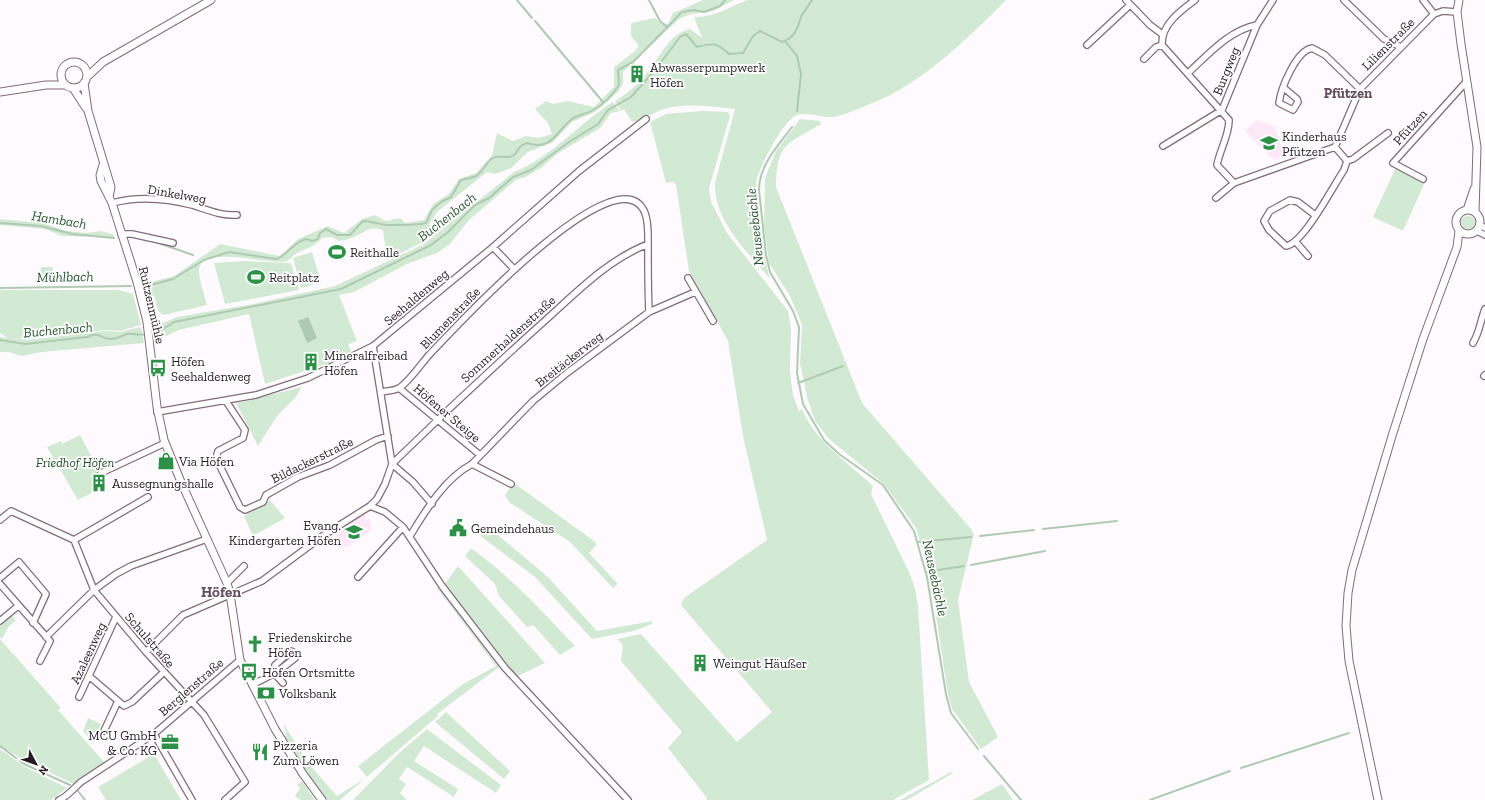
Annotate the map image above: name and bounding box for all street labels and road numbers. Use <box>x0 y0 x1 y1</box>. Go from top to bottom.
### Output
street label: Lilienstraße <box>1359 15 1417 73</box>
street label: Burgweg <box>1210 45 1242 97</box>
street label: Pfützen <box>1390 105 1430 148</box>
street label: Dinkelweg <box>147 181 207 207</box>
street label: Ruitzenmühle <box>136 265 168 345</box>
street label: Seehaldenweg <box>381 266 451 328</box>
street label: Blumenstraße <box>417 284 483 352</box>
street label: Sommerhaldenstraße <box>458 293 558 385</box>
street label: Breitäckerweg <box>532 328 606 390</box>
street label: Höfener Steige <box>410 381 484 445</box>
street label: Bildackerstraße <box>269 434 355 486</box>
street label: Schulstraße <box>122 609 178 671</box>
street label: Azaleenweg <box>67 620 109 686</box>
street label: Berglenstraße <box>156 655 226 719</box>

